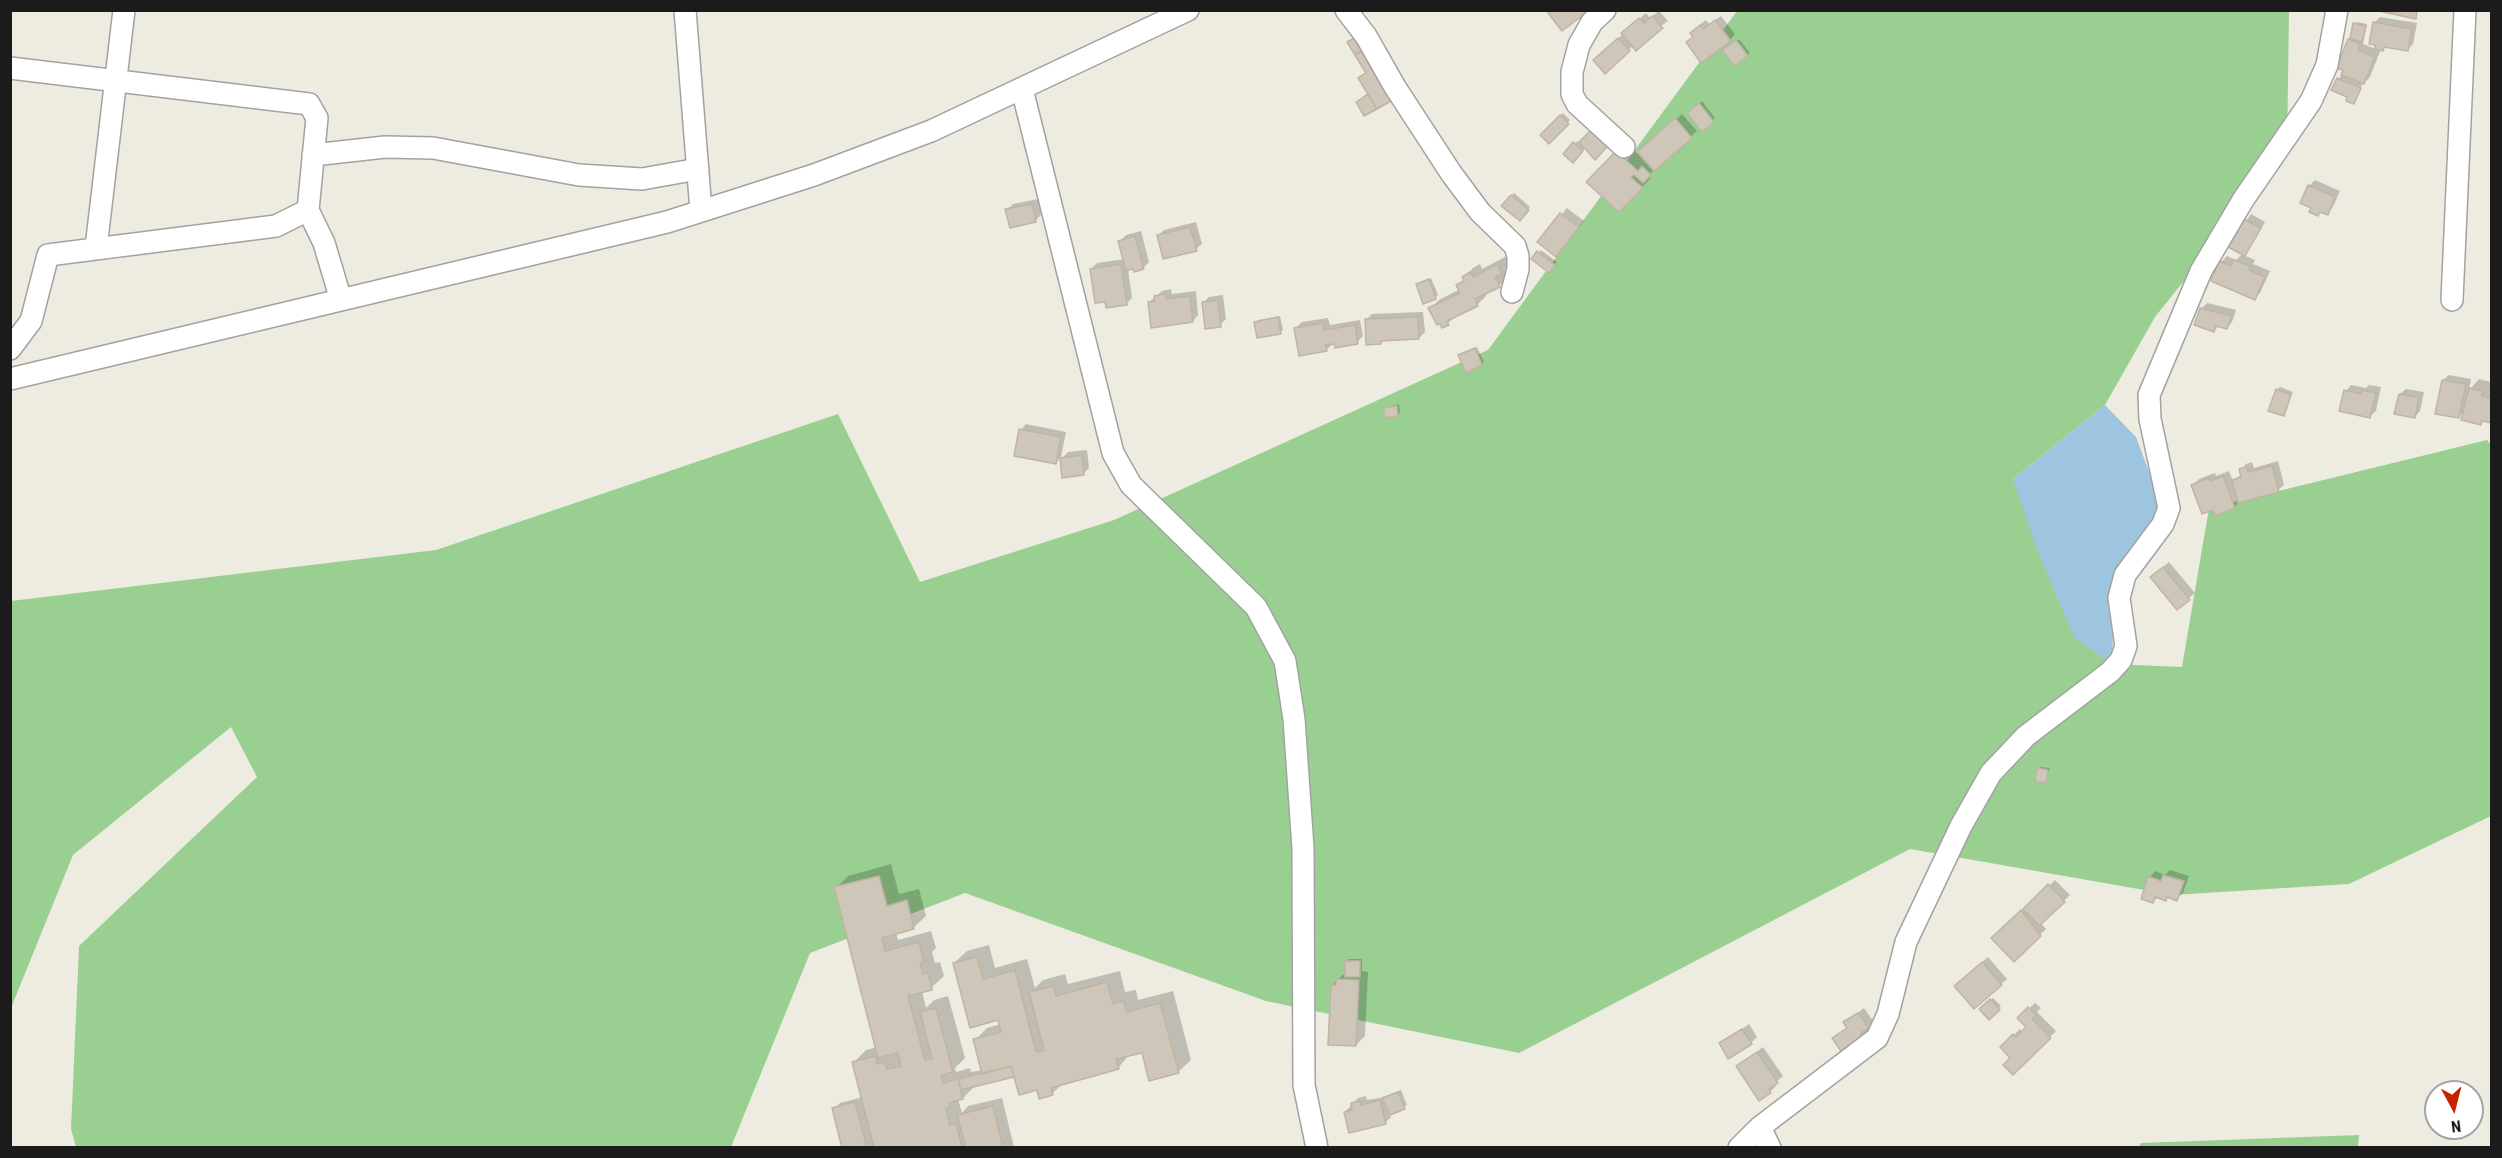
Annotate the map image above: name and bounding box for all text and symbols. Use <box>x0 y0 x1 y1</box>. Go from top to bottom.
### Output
north arrow <box>2424 1080 2484 1140</box>
text: N <box>2450 1116 2462 1136</box>

